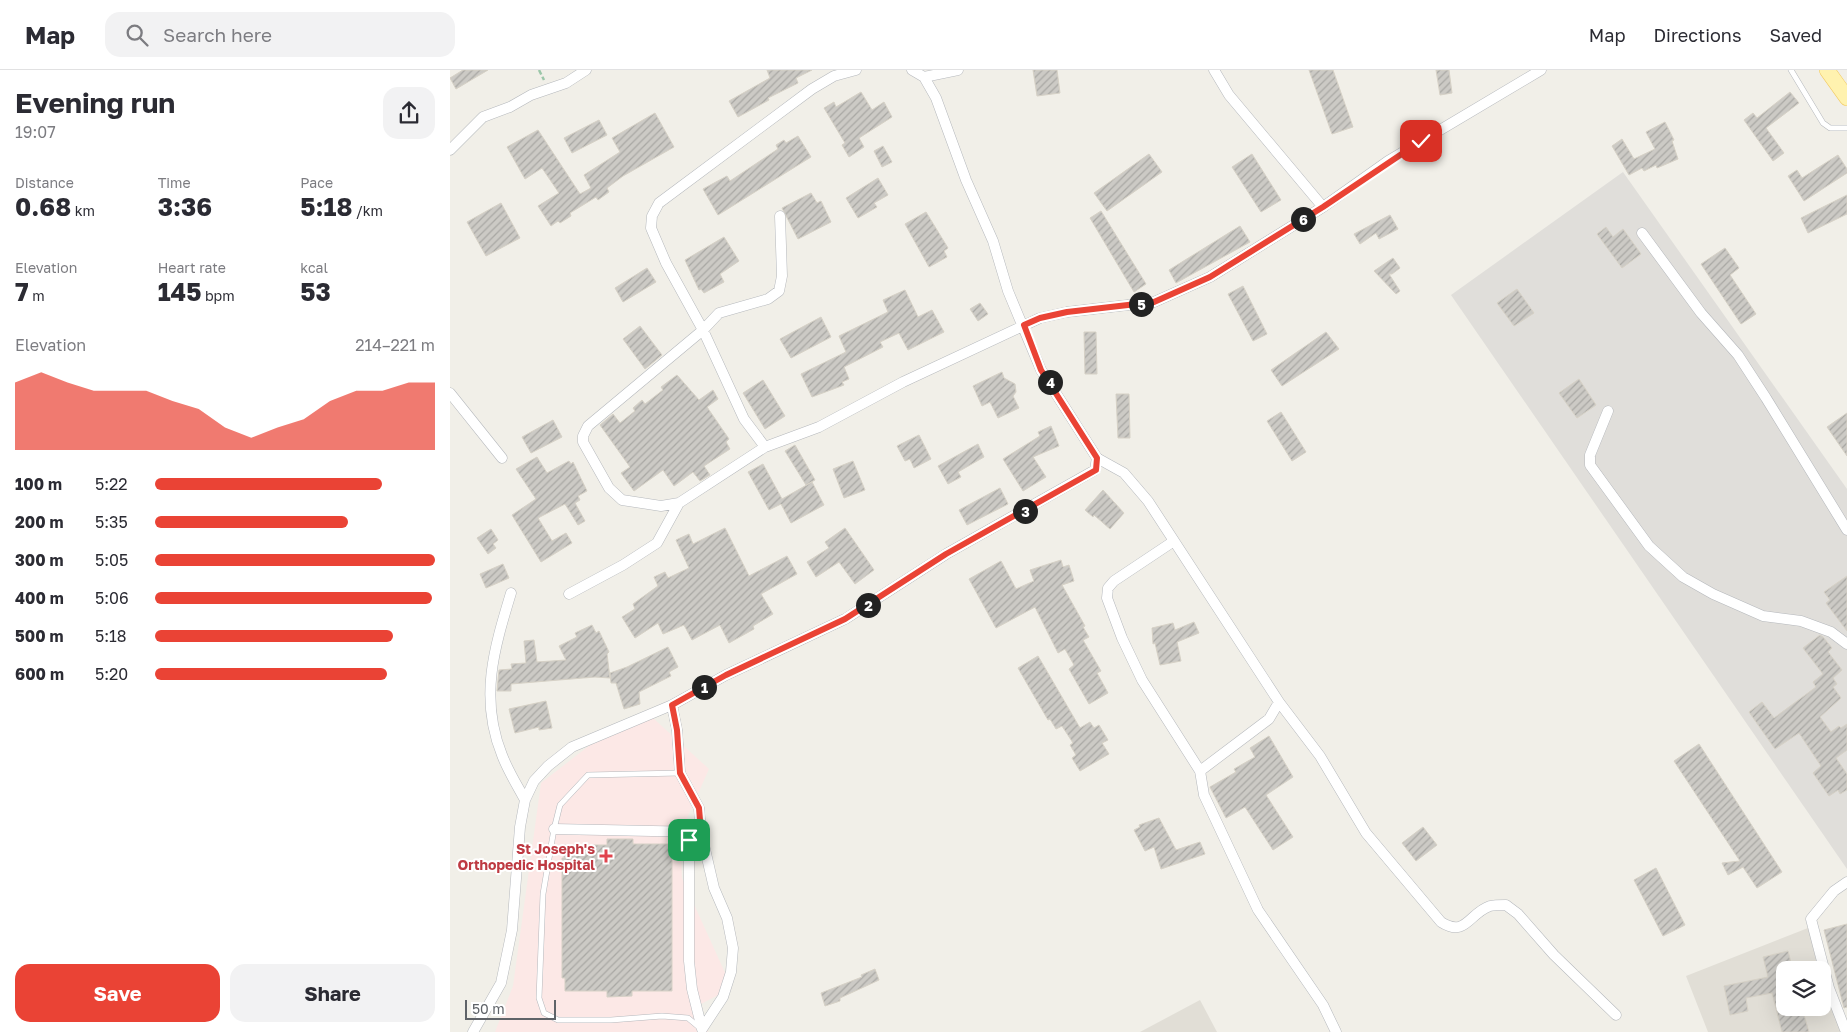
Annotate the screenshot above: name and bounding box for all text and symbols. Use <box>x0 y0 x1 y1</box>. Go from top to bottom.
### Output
search box <box>105 12 455 57</box>
text: Map <box>25 20 75 49</box>
icon: search <box>123 21 151 49</box>
text: Search here <box>163 23 272 46</box>
text: Map <box>1589 24 1625 46</box>
text: Directions <box>1653 24 1741 46</box>
text: Saved <box>1769 24 1822 46</box>
text: Evening run <box>15 86 175 119</box>
button: share <box>383 87 435 139</box>
pin <box>1400 120 1442 162</box>
text: 19:07 <box>15 122 56 142</box>
icon: check <box>1407 127 1435 155</box>
text: Distance <box>15 174 74 191</box>
text: Time <box>158 174 191 191</box>
text: Pace <box>300 174 333 191</box>
text: 0.68 <box>15 191 71 222</box>
text: 3:36 <box>158 191 212 222</box>
text: 5:18 <box>300 191 352 222</box>
text: km <box>71 202 95 219</box>
text: /km <box>352 202 383 219</box>
pin: 6 <box>1290 206 1316 232</box>
text: 6 <box>1299 211 1308 228</box>
text: Elevation <box>15 259 77 276</box>
text: Heart rate <box>158 259 226 276</box>
text: kcal <box>300 259 328 276</box>
text: 7 <box>15 276 29 307</box>
text: 145 <box>158 276 201 307</box>
text: 53 <box>300 276 331 307</box>
text: m <box>29 287 45 304</box>
text: bpm <box>201 287 235 304</box>
pin: 5 <box>1128 292 1154 316</box>
text: 5 <box>1137 296 1146 313</box>
text: Elevation <box>15 335 86 355</box>
text: 214–221 m <box>355 335 435 355</box>
pin: 4 <box>1038 370 1062 394</box>
text: 4 <box>1046 374 1055 391</box>
text: 100 m <box>15 474 62 494</box>
text: 5:22 <box>95 474 128 494</box>
pin: 3 <box>1012 498 1038 524</box>
text: 3 <box>1021 503 1030 520</box>
text: 200 m <box>15 512 64 532</box>
text: 5:35 <box>95 512 128 532</box>
text: 300 m <box>15 550 64 570</box>
text: 5:05 <box>95 550 128 570</box>
text: 400 m <box>15 588 64 608</box>
text: 5:06 <box>95 588 129 608</box>
pin: 2 <box>856 592 880 618</box>
text: 2 <box>864 597 873 614</box>
text: 500 m <box>15 626 64 646</box>
text: 5:18 <box>95 626 127 646</box>
text: 600 m <box>15 664 64 684</box>
text: 5:20 <box>95 664 128 684</box>
pin: 1 <box>692 674 716 700</box>
text: 1 <box>701 679 708 696</box>
pin <box>668 819 710 861</box>
icon: arrive <box>675 826 703 854</box>
place label: St Joseph's Orthopedic Hospital <box>457 840 595 873</box>
marker: St Joseph's Orthopedic Hospital <box>599 849 613 863</box>
map controls <box>1776 961 1831 1016</box>
button: layers <box>1776 961 1831 1016</box>
button: Save <box>15 964 220 1022</box>
button: Share <box>230 964 435 1022</box>
scale bar <box>465 997 556 1020</box>
text: 50 m <box>472 1000 505 1017</box>

